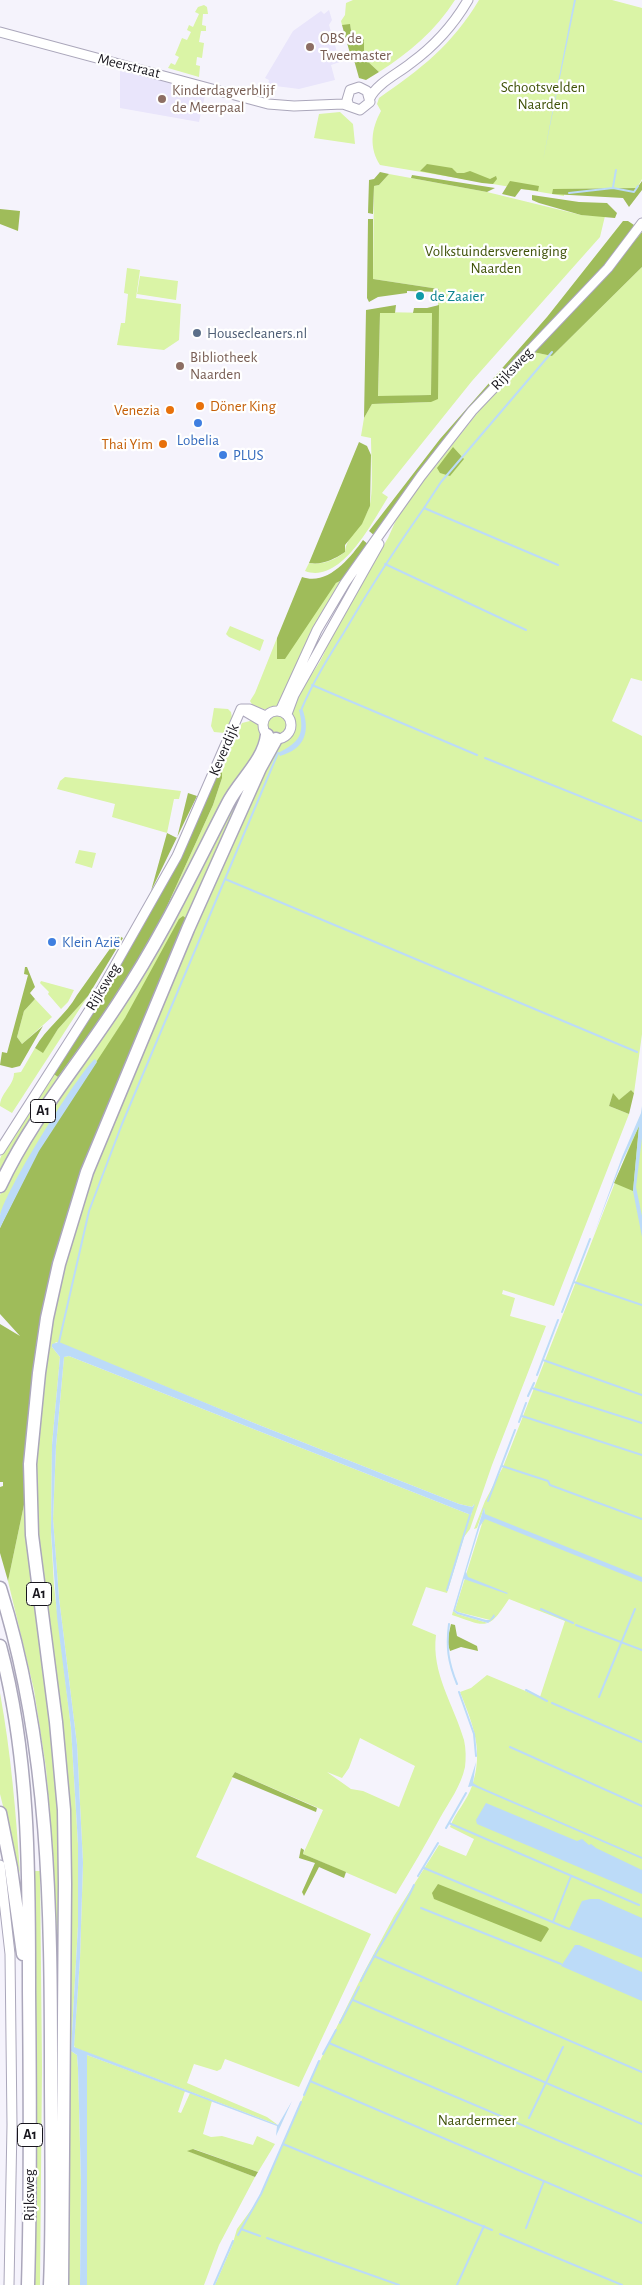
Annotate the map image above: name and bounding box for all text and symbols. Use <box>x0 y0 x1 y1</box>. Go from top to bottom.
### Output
place label: OBS de Tweemaster <box>320 29 391 64</box>
marker: OBS de Tweemaster <box>304 41 316 53</box>
street label: Meerstraat <box>96 50 162 82</box>
park label: Schootsvelden Naarden <box>501 78 585 113</box>
place label: Kinderdagverblijf de Meerpaal <box>172 81 275 116</box>
marker: Kinderdagverblijf de Meerpaal <box>156 93 168 105</box>
park label: Volkstuindersvereniging Naarden <box>425 242 567 277</box>
place label: de Zaaier <box>430 287 484 305</box>
marker: de Zaaier <box>414 290 426 302</box>
place label: Housecleaners.nl <box>207 324 307 342</box>
marker: Housecleaners.nl <box>191 327 203 339</box>
street label: Rijksweg <box>487 344 537 394</box>
place label: Bibliotheek Naarden <box>190 348 257 383</box>
marker: Bibliotheek Naarden <box>174 360 186 372</box>
place label: Döner King <box>210 397 276 415</box>
marker: Döner King <box>194 400 206 412</box>
place label: Venezia <box>114 401 160 419</box>
marker: Venezia <box>164 404 176 416</box>
marker: Lobelia <box>192 417 204 429</box>
place label: Lobelia <box>177 431 219 449</box>
place label: Thai Yim <box>102 435 153 453</box>
marker: Thai Yim <box>157 438 169 450</box>
place label: PLUS <box>233 446 264 464</box>
marker: PLUS <box>217 449 229 461</box>
street label: Keverdijk <box>205 721 243 779</box>
place label: Klein Azië <box>62 933 120 951</box>
marker: Klein Azië <box>46 936 58 948</box>
street label: Rijksweg <box>82 960 124 1014</box>
road number: A1 <box>30 1100 56 1122</box>
road number: A1 <box>26 1582 52 1606</box>
park label: Naardermeer <box>438 2111 516 2129</box>
road number: A1 <box>18 2124 42 2146</box>
street label: Rijksweg <box>20 2169 38 2221</box>

